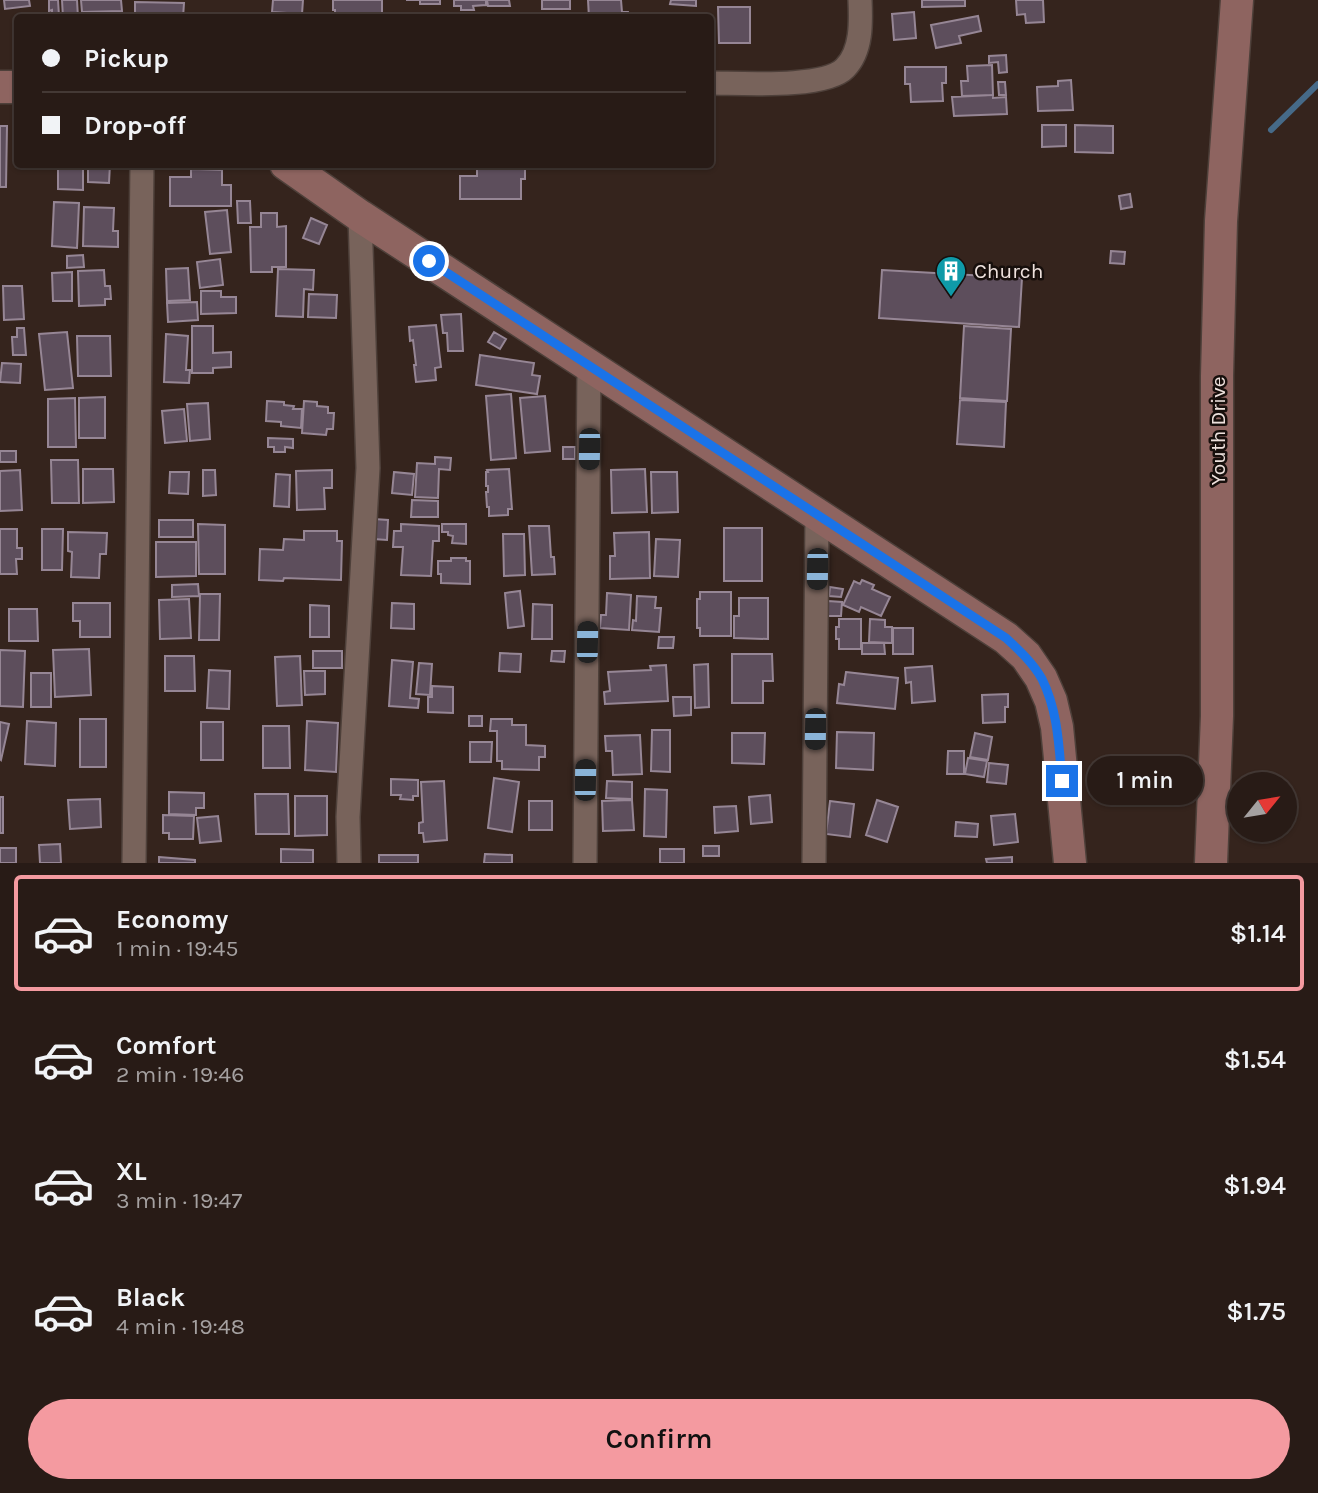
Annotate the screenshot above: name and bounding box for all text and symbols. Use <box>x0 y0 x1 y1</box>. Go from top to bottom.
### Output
text: Pickup <box>84 43 169 74</box>
text: Drop-off <box>84 110 186 141</box>
route start <box>413 245 445 277</box>
building icon: Church <box>934 254 968 298</box>
place label: Church <box>974 259 1043 283</box>
street label: Youth Drive <box>1206 377 1230 485</box>
car <box>579 428 600 470</box>
car <box>807 548 828 590</box>
car <box>577 621 598 663</box>
car <box>805 708 826 750</box>
callout: 1 min <box>1086 756 1202 806</box>
car <box>575 759 596 801</box>
route end <box>1046 765 1078 797</box>
text: 1 min <box>1116 767 1174 794</box>
north arrow <box>1227 772 1297 842</box>
map controls <box>1227 772 1297 842</box>
icon: car <box>32 902 95 965</box>
text: Economy <box>116 904 228 935</box>
text: $1.14 <box>1230 918 1286 949</box>
text: 1 min · 19:45 <box>116 935 238 962</box>
icon: car <box>32 1028 95 1091</box>
text: Comfort <box>116 1030 217 1061</box>
text: $1.54 <box>1224 1044 1286 1075</box>
text: 2 min · 19:46 <box>116 1061 244 1088</box>
icon: car <box>32 1154 95 1217</box>
text: XL <box>116 1156 147 1187</box>
text: $1.94 <box>1223 1170 1286 1201</box>
text: 3 min · 19:47 <box>116 1187 242 1214</box>
icon: car <box>32 1280 95 1343</box>
text: Black <box>116 1282 185 1313</box>
text: $1.75 <box>1226 1296 1286 1327</box>
text: 4 min · 19:48 <box>116 1313 245 1340</box>
button: Confirm <box>28 1399 1290 1479</box>

